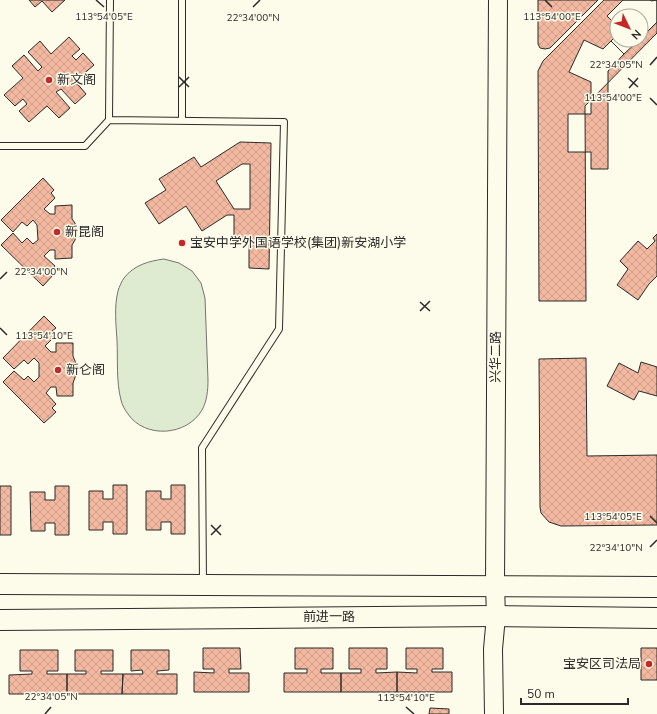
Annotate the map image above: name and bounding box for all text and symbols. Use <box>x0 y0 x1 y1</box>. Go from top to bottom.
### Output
north arrow <box>609 8 649 48</box>
text: 113°54'05"E <box>75 10 133 24</box>
text: 113°54'00"E <box>523 10 581 24</box>
text: 22°34'00"N <box>226 11 280 25</box>
text: N <box>628 26 644 43</box>
text: 22°34'05"N <box>589 58 643 72</box>
place label: 新文阁 <box>57 71 96 89</box>
marker: 新文阁 <box>44 75 54 85</box>
text: 113°54'00"E <box>584 91 642 105</box>
place label: 新昆阁 <box>65 223 104 241</box>
marker: 新昆阁 <box>52 227 62 237</box>
place label: 宝安中学外国语学校(集团)新安湖小学 <box>190 234 406 252</box>
marker: 宝安中学外国语学校(集团)新安湖小学 <box>177 238 187 248</box>
text: 22°34'00"N <box>14 265 68 279</box>
text: 113°54'10"E <box>15 329 73 343</box>
street label: 兴华二路 <box>487 331 505 383</box>
place label: 新仑阁 <box>66 361 105 379</box>
marker: 新仑阁 <box>53 365 63 375</box>
text: 113°54'05"E <box>584 510 642 524</box>
text: 22°34'10"N <box>589 541 643 555</box>
street label: 前进一路 <box>303 608 355 626</box>
place label: 宝安区司法局 <box>563 655 641 673</box>
marker: 宝安区司法局 <box>644 659 654 669</box>
scale bar <box>521 680 628 706</box>
text: 50 m <box>527 686 555 702</box>
text: 22°34'05"N <box>24 690 78 704</box>
text: 113°54'10"E <box>377 691 435 705</box>

